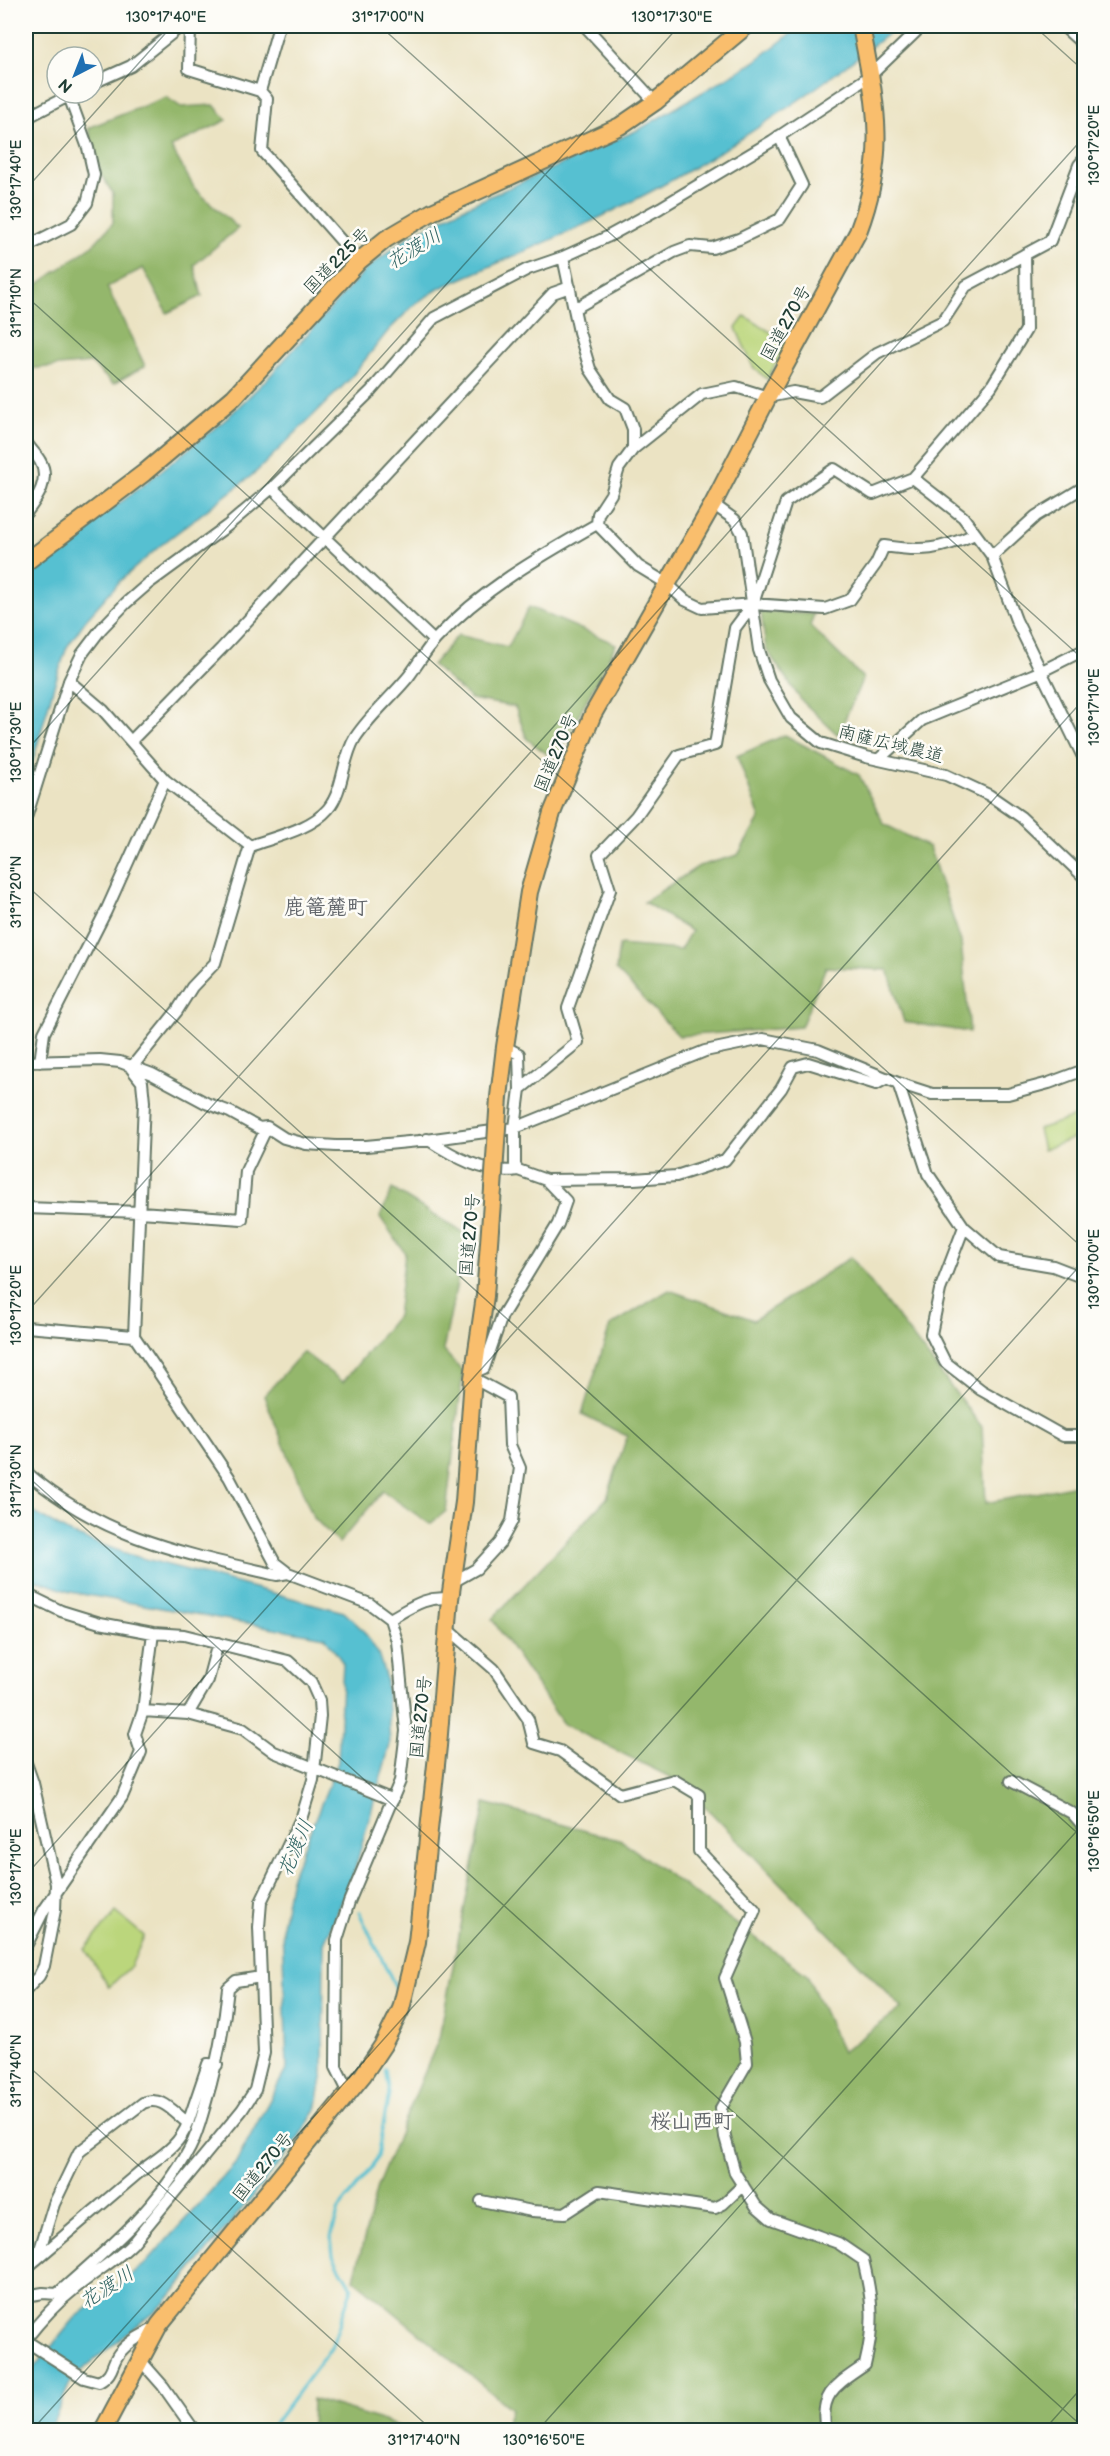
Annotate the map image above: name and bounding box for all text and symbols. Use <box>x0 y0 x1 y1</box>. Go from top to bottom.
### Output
text: 130°17'40"E <box>126 8 206 27</box>
text: 31°17'00"N <box>352 8 425 27</box>
text: 130°17'30"E <box>632 8 713 27</box>
north arrow <box>45 45 105 105</box>
text: N <box>55 74 77 96</box>
text: 130°17'20"E <box>1085 105 1104 185</box>
text: 130°17'40"E <box>7 140 26 220</box>
street label: 国道225号 <box>299 223 375 299</box>
water label: 花渡川 <box>382 223 446 275</box>
text: 31°17'10"N <box>7 268 26 338</box>
street label: 国道270号 <box>756 281 816 365</box>
text: 130°17'10"E <box>1085 668 1104 746</box>
text: 130°17'30"E <box>7 701 26 782</box>
street label: 国道270号 <box>530 710 582 796</box>
street label: 南薩広域農道 <box>836 721 946 767</box>
text: 31°17'20"N <box>7 855 26 929</box>
district label: 鹿篭麓町 <box>284 895 368 920</box>
street label: 国道270号 <box>456 1192 484 1278</box>
text: 130°17'00"E <box>1085 1229 1104 1309</box>
text: 130°17'20"E <box>7 1265 26 1345</box>
text: 31°17'30"N <box>7 1444 26 1518</box>
street label: 国道270号 <box>406 1674 436 1760</box>
text: 130°16'50"E <box>1085 1790 1104 1872</box>
water label: 花渡川 <box>273 1816 319 1880</box>
text: 130°17'10"E <box>7 1828 26 1906</box>
text: 31°17'40"N <box>7 2034 26 2108</box>
district label: 桜山西町 <box>650 2109 734 2134</box>
street label: 国道270号 <box>228 2128 298 2206</box>
water label: 花渡川 <box>75 2262 139 2314</box>
text: 31°17'40"N <box>387 2431 461 2450</box>
text: 130°16'50"E <box>503 2431 585 2450</box>

